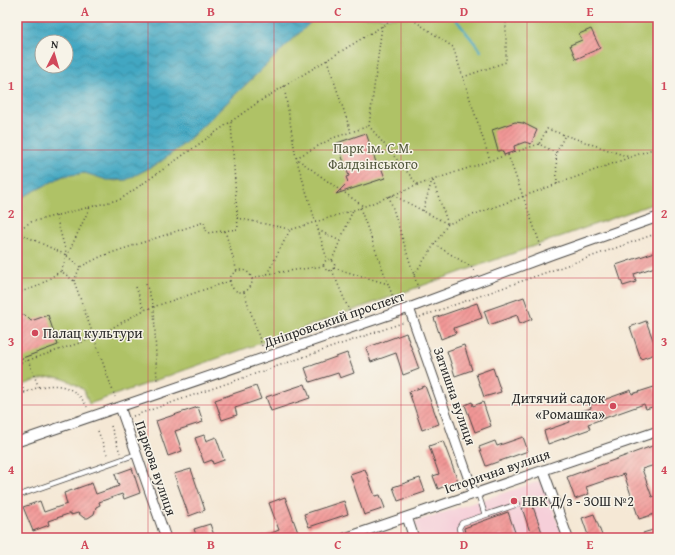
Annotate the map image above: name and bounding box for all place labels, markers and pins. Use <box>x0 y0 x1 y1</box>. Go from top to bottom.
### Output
place label: Палац культури <box>43 323 143 343</box>
marker: Палац культури <box>30 328 40 338</box>
place label: Дитячий садок «Ромашка» <box>511 388 606 424</box>
marker: Дитячий садок «Ромашка» <box>608 401 618 411</box>
place label: НВК Д/з - ЗОШ №2 <box>522 491 634 511</box>
marker: НВК Д/з - ЗОШ №2 <box>509 496 519 506</box>

